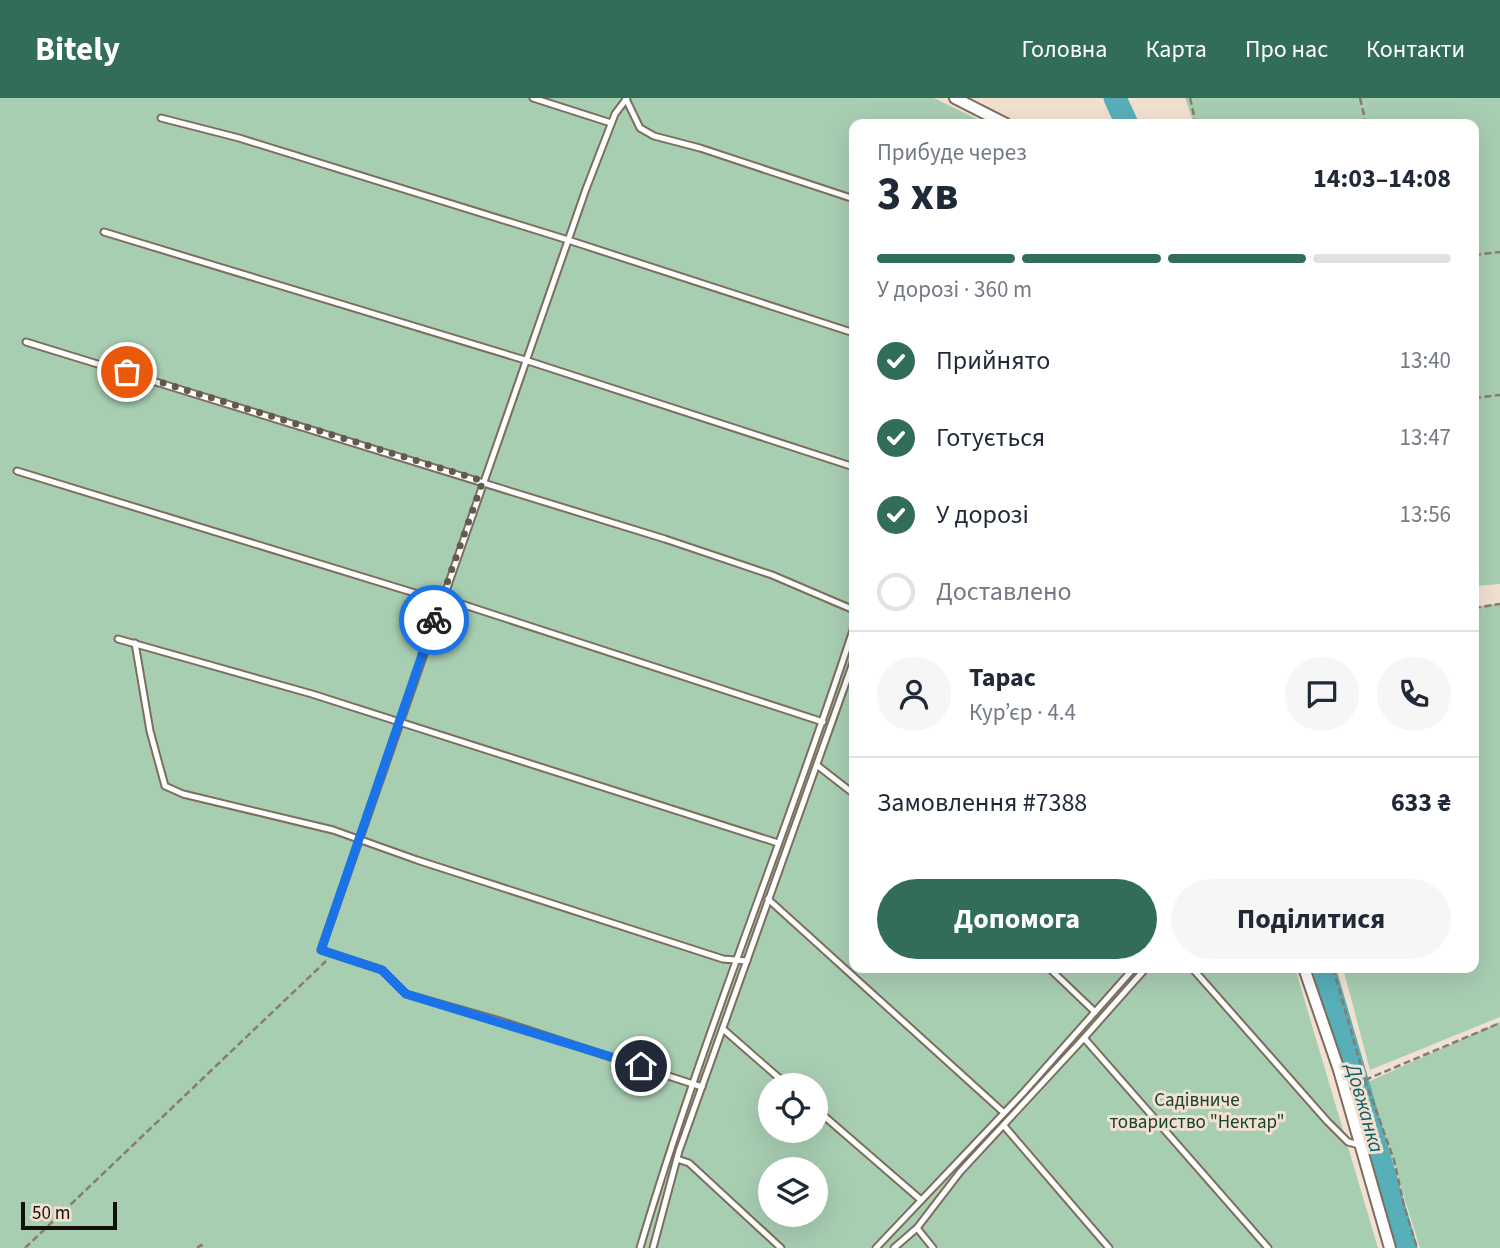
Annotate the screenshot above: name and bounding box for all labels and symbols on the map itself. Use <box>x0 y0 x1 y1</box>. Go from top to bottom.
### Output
pin <box>97 342 157 402</box>
courier <box>399 585 469 655</box>
pin <box>611 1036 671 1096</box>
water label: Довжанка <box>1337 1058 1392 1156</box>
park label: Садівниче товариство "Нектар" <box>1109 1087 1285 1136</box>
scale bar <box>21 1199 117 1231</box>

